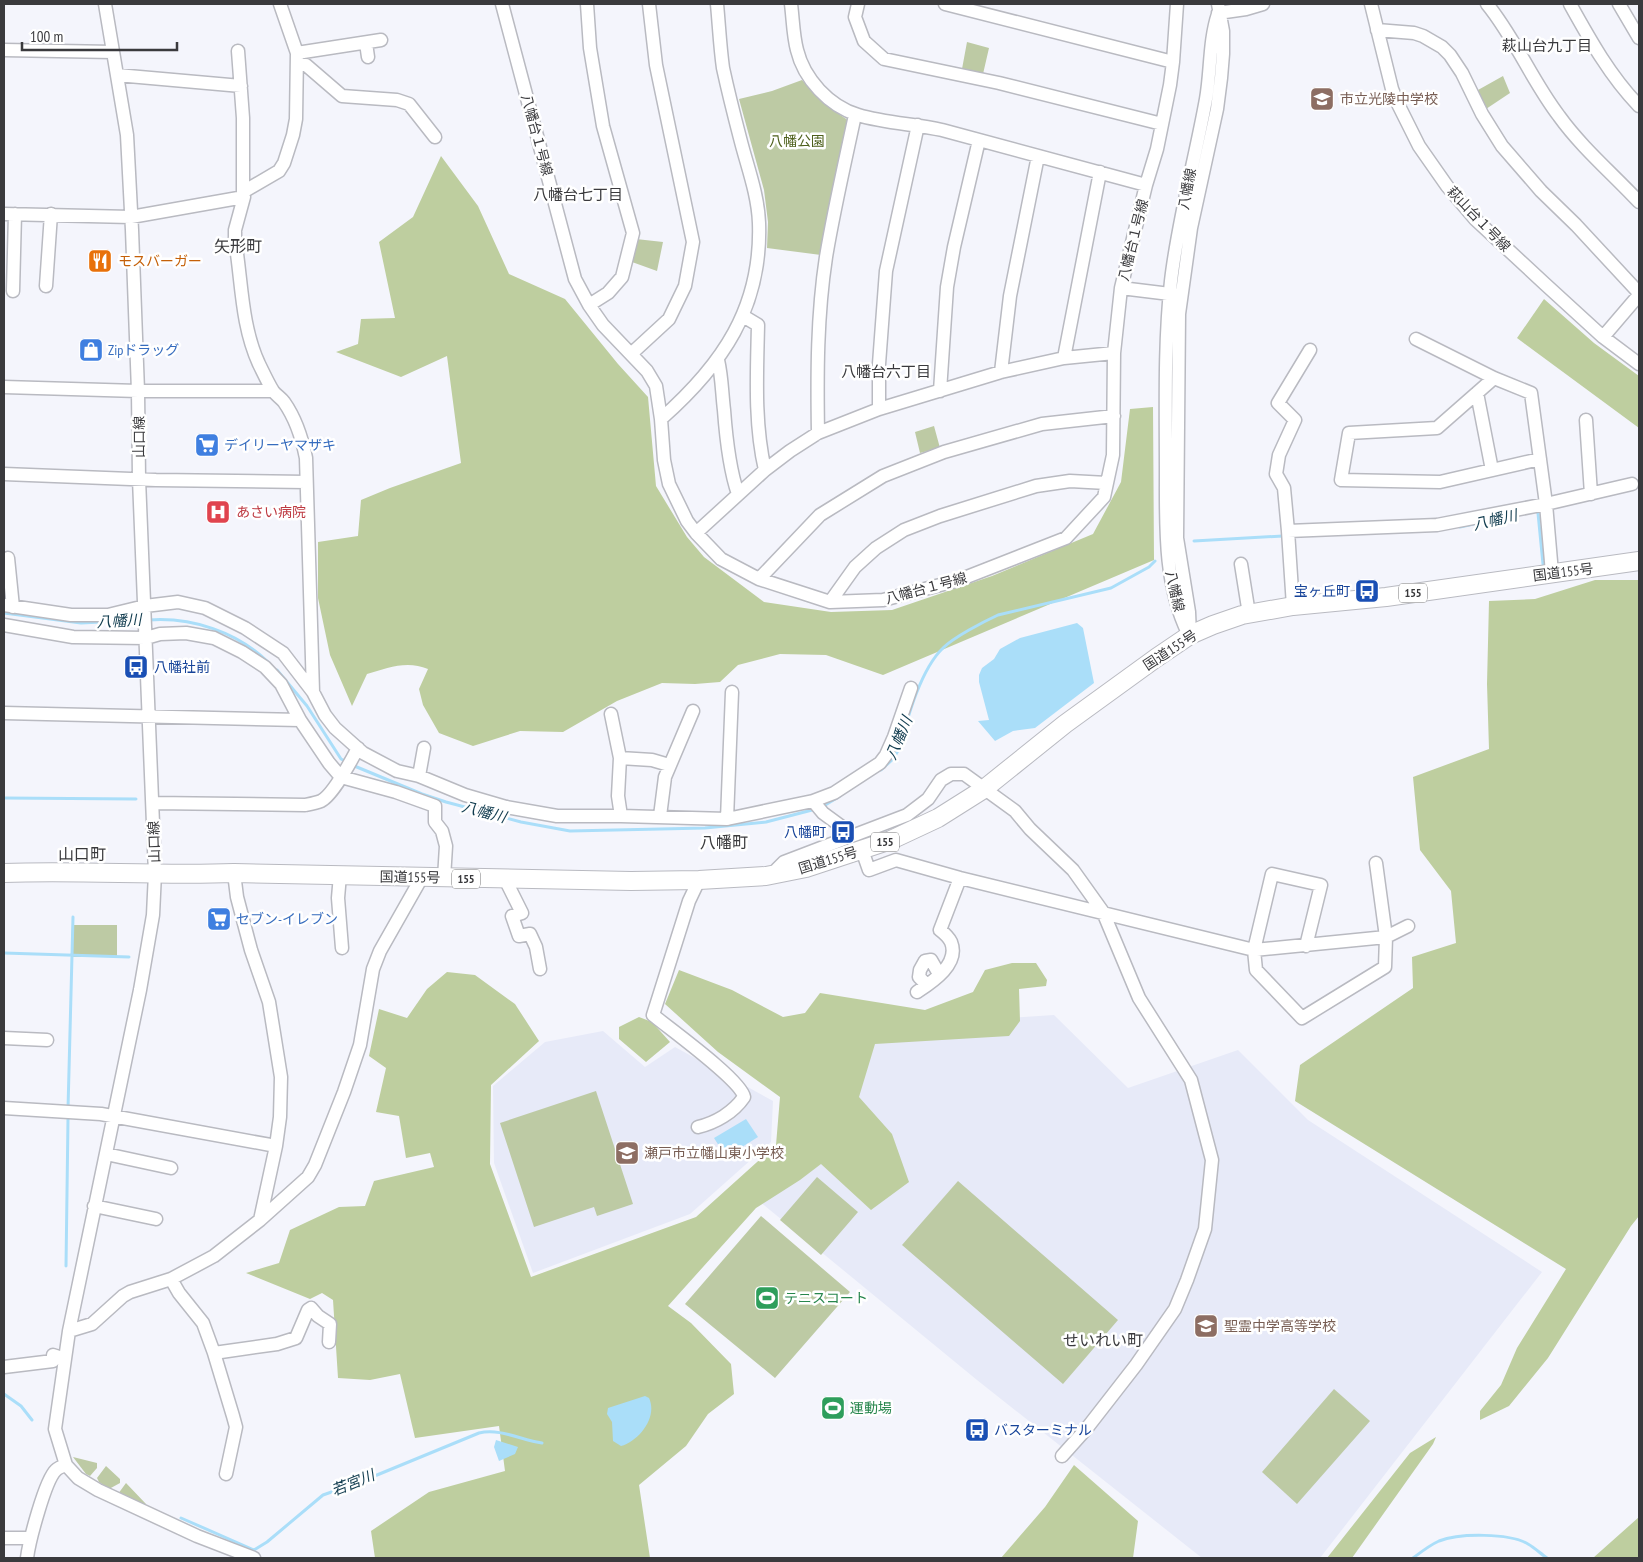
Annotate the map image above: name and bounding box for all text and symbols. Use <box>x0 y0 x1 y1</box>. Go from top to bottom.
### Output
scale bar <box>22 20 178 52</box>
text: 100 m <box>30 27 63 46</box>
district label: 萩山台九丁目 <box>1502 36 1592 55</box>
school or university icon: 市立光陵中学校 <box>1309 86 1335 112</box>
place label: 市立光陵中学校 <box>1340 90 1438 108</box>
street label: 八幡台１号線 <box>517 92 557 178</box>
park label: 八幡公園 <box>769 132 825 150</box>
street label: 八幡線 <box>1174 167 1200 211</box>
street label: 萩山台１号線 <box>1443 183 1515 255</box>
district label: 八幡台七丁目 <box>533 185 623 204</box>
street label: 八幡台１号線 <box>1114 197 1152 283</box>
district label: 矢形町 <box>214 236 262 256</box>
restaurant icon: モスバーガー <box>87 248 113 274</box>
place label: モスバーガー <box>118 252 202 270</box>
shop icon: Zipドラッグ <box>78 337 104 363</box>
place label: Zipドラッグ <box>108 341 179 359</box>
district label: 八幡台六丁目 <box>841 362 931 381</box>
street label: 山口線 <box>130 416 148 458</box>
supermarket icon: デイリーヤマザキ <box>194 432 220 458</box>
place label: デイリーヤマザキ <box>224 436 336 454</box>
hospital icon: あさい病院 <box>205 499 231 525</box>
place label: あさい病院 <box>236 503 306 521</box>
water label: 八幡川 <box>1471 505 1521 534</box>
street label: 国道155号 <box>1532 559 1594 585</box>
street label: 八幡台１号線 <box>883 568 969 608</box>
street label: 八幡線 <box>1162 569 1188 613</box>
bus stop icon: 宝ヶ丘町 <box>1354 578 1380 604</box>
place label: 宝ヶ丘町 <box>1294 582 1350 600</box>
road number: 155 <box>1399 584 1427 602</box>
water label: 八幡川 <box>96 610 144 631</box>
street label: 国道155号 <box>1140 626 1200 674</box>
bus stop icon: 八幡社前 <box>123 654 149 680</box>
place label: 八幡社前 <box>154 658 210 676</box>
water label: 八幡川 <box>881 712 917 762</box>
water label: 八幡川 <box>460 797 510 827</box>
bus stop icon: 八幡町 <box>830 819 856 845</box>
street label: 山口線 <box>144 821 164 863</box>
place label: 八幡町 <box>784 823 826 841</box>
district label: 八幡町 <box>700 832 748 852</box>
road number: 155 <box>871 832 899 852</box>
street label: 国道155号 <box>796 842 860 878</box>
district label: 山口町 <box>58 844 106 864</box>
street label: 国道155号 <box>379 867 441 887</box>
road number: 155 <box>452 870 480 889</box>
supermarket icon: セブン-イレブン <box>206 906 232 932</box>
place label: セブン-イレブン <box>236 910 338 928</box>
school or university icon: 瀬戸市立幡山東小学校 <box>614 1140 640 1166</box>
place label: 瀬戸市立幡山東小学校 <box>644 1144 784 1162</box>
sports icon: テニスコート <box>754 1285 780 1311</box>
place label: テニスコート <box>784 1289 868 1307</box>
school or university icon: 聖霊中学高等学校 <box>1193 1313 1219 1339</box>
place label: 聖霊中学高等学校 <box>1224 1317 1336 1335</box>
district label: せいれい町 <box>1063 1330 1143 1350</box>
sports icon: 運動場 <box>820 1395 846 1421</box>
place label: 運動場 <box>850 1399 892 1417</box>
bus stop icon: バスターミナル <box>964 1417 990 1443</box>
place label: バスターミナル <box>994 1421 1092 1439</box>
water label: 若宮川 <box>328 1465 379 1500</box>

